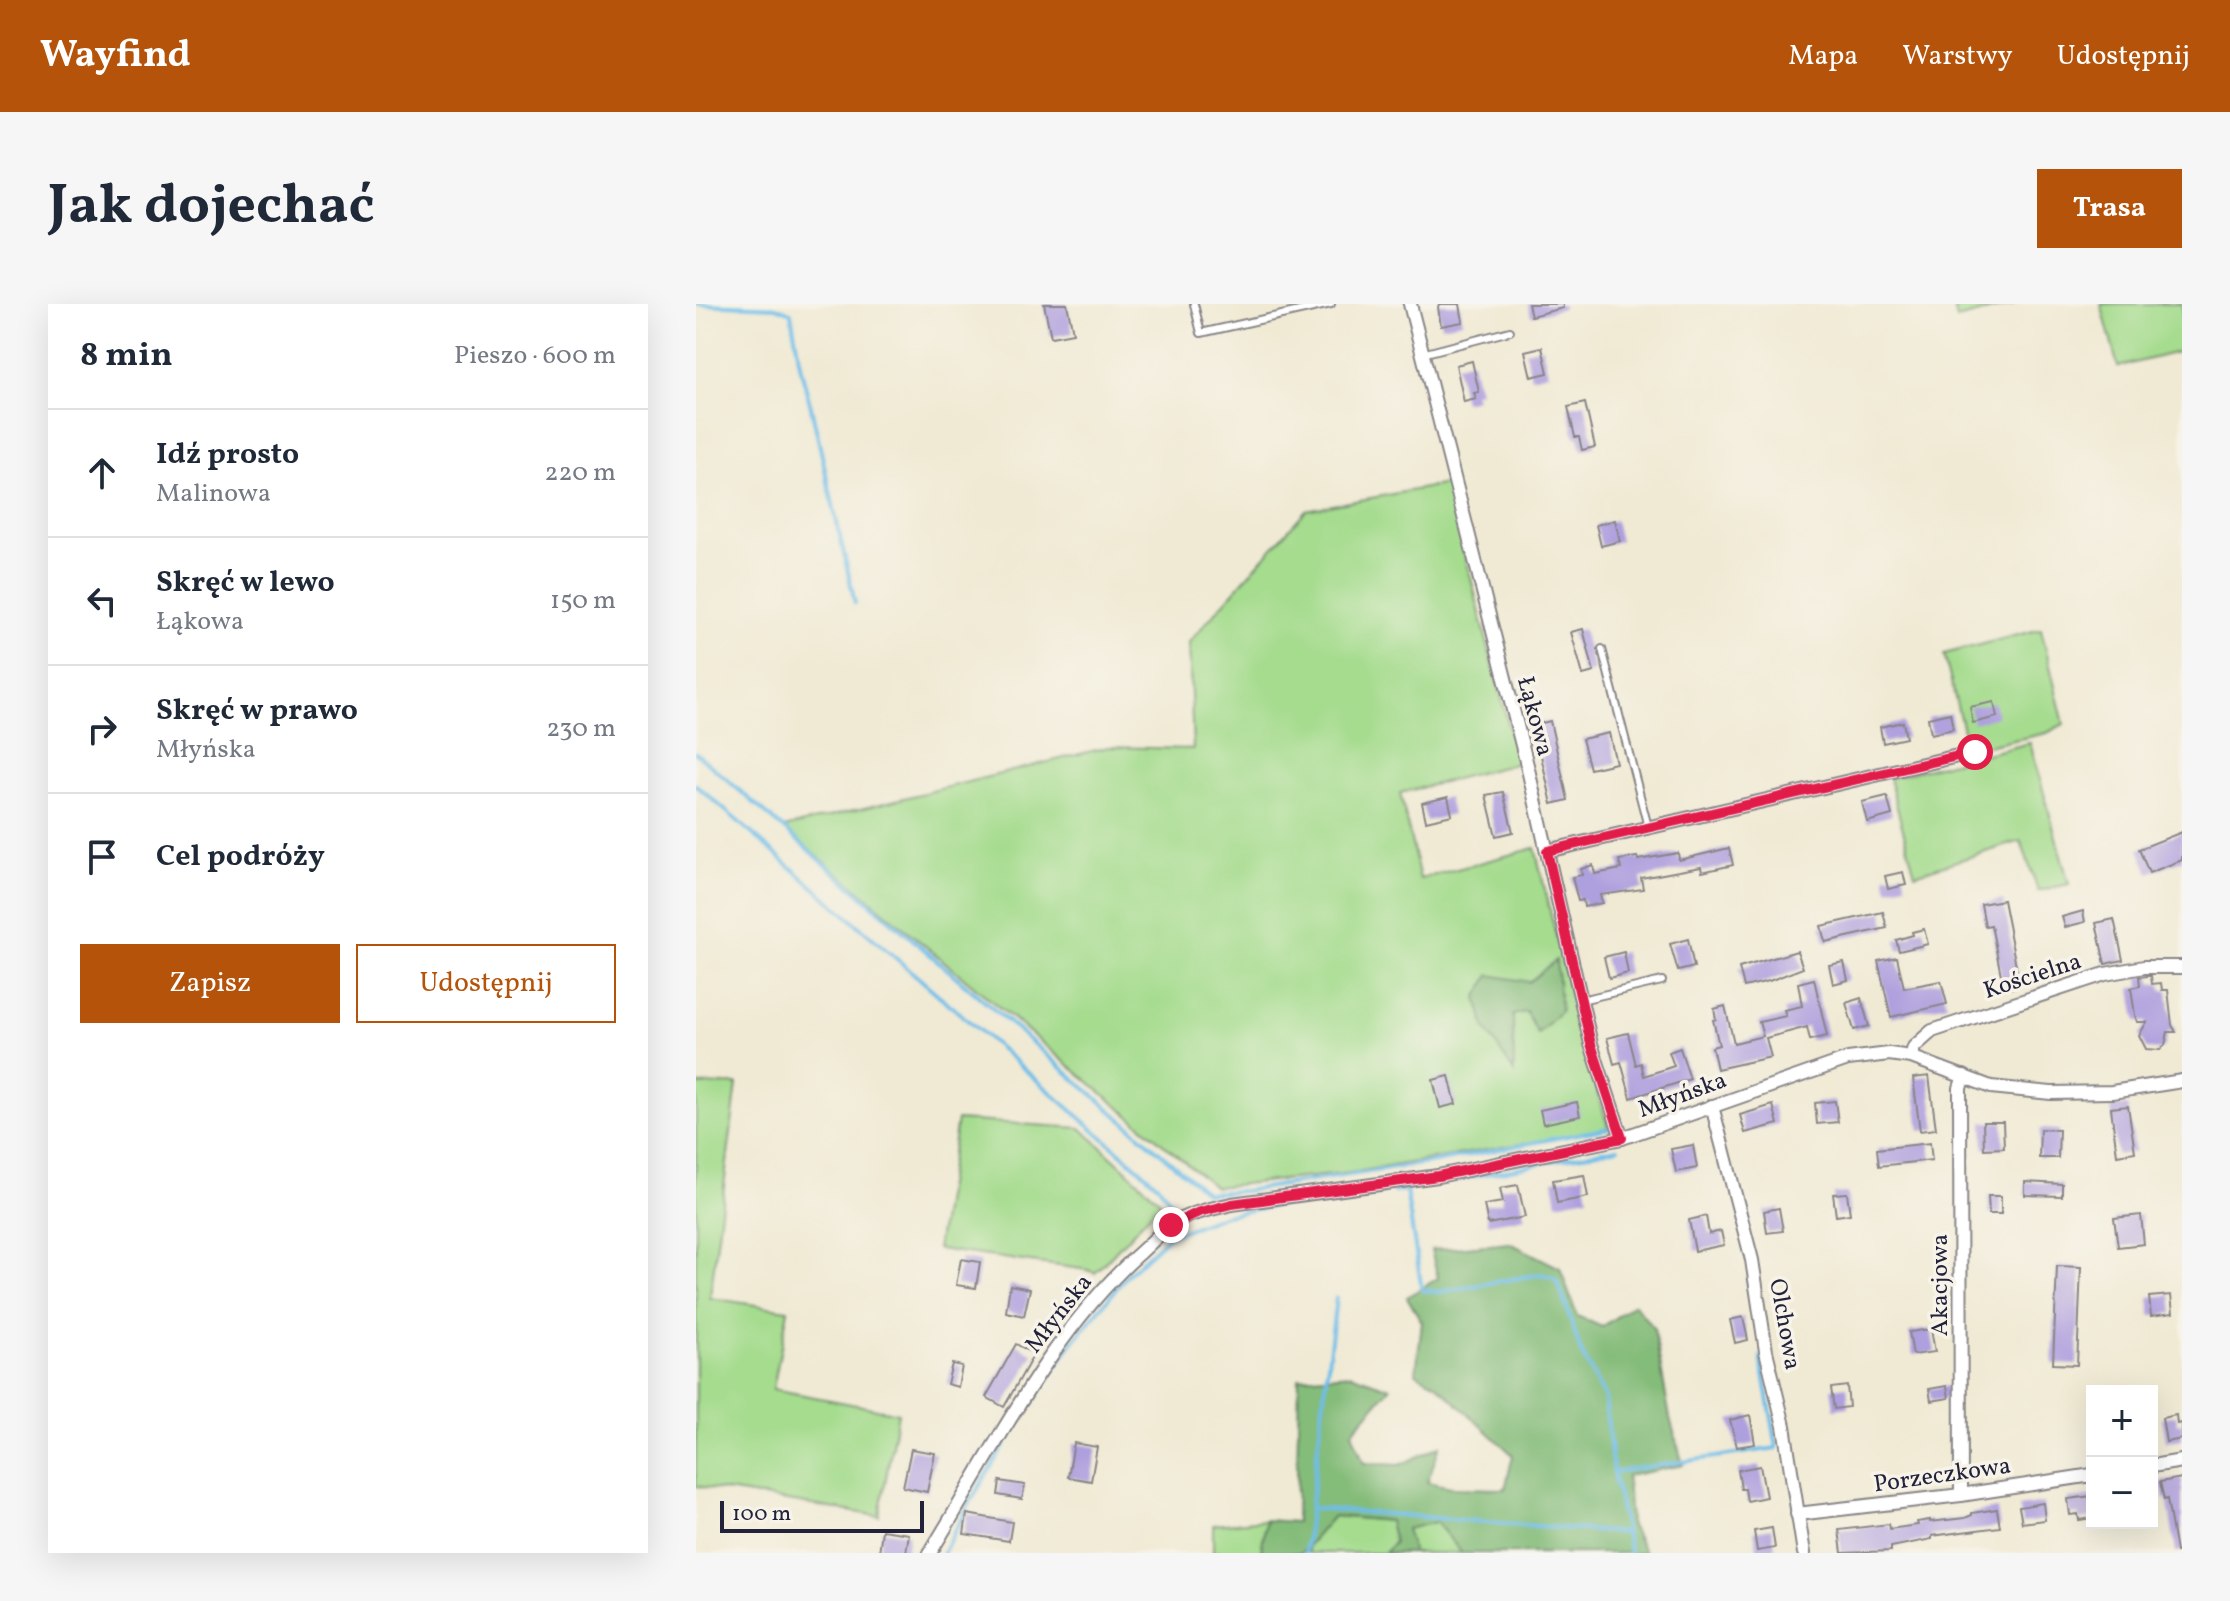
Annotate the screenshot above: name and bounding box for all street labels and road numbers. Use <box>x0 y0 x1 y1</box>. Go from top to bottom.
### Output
street label: Łąkowa <box>1507 673 1561 760</box>
street label: Kościelna <box>1979 945 2086 1009</box>
street label: Młyńska <box>1634 1064 1732 1128</box>
street label: Akacjowa <box>1924 1234 1958 1336</box>
street label: Młyńska <box>1018 1267 1101 1361</box>
street label: Olchowa <box>1759 1276 1809 1373</box>
street label: Porzeczkowa <box>1871 1450 2013 1502</box>

